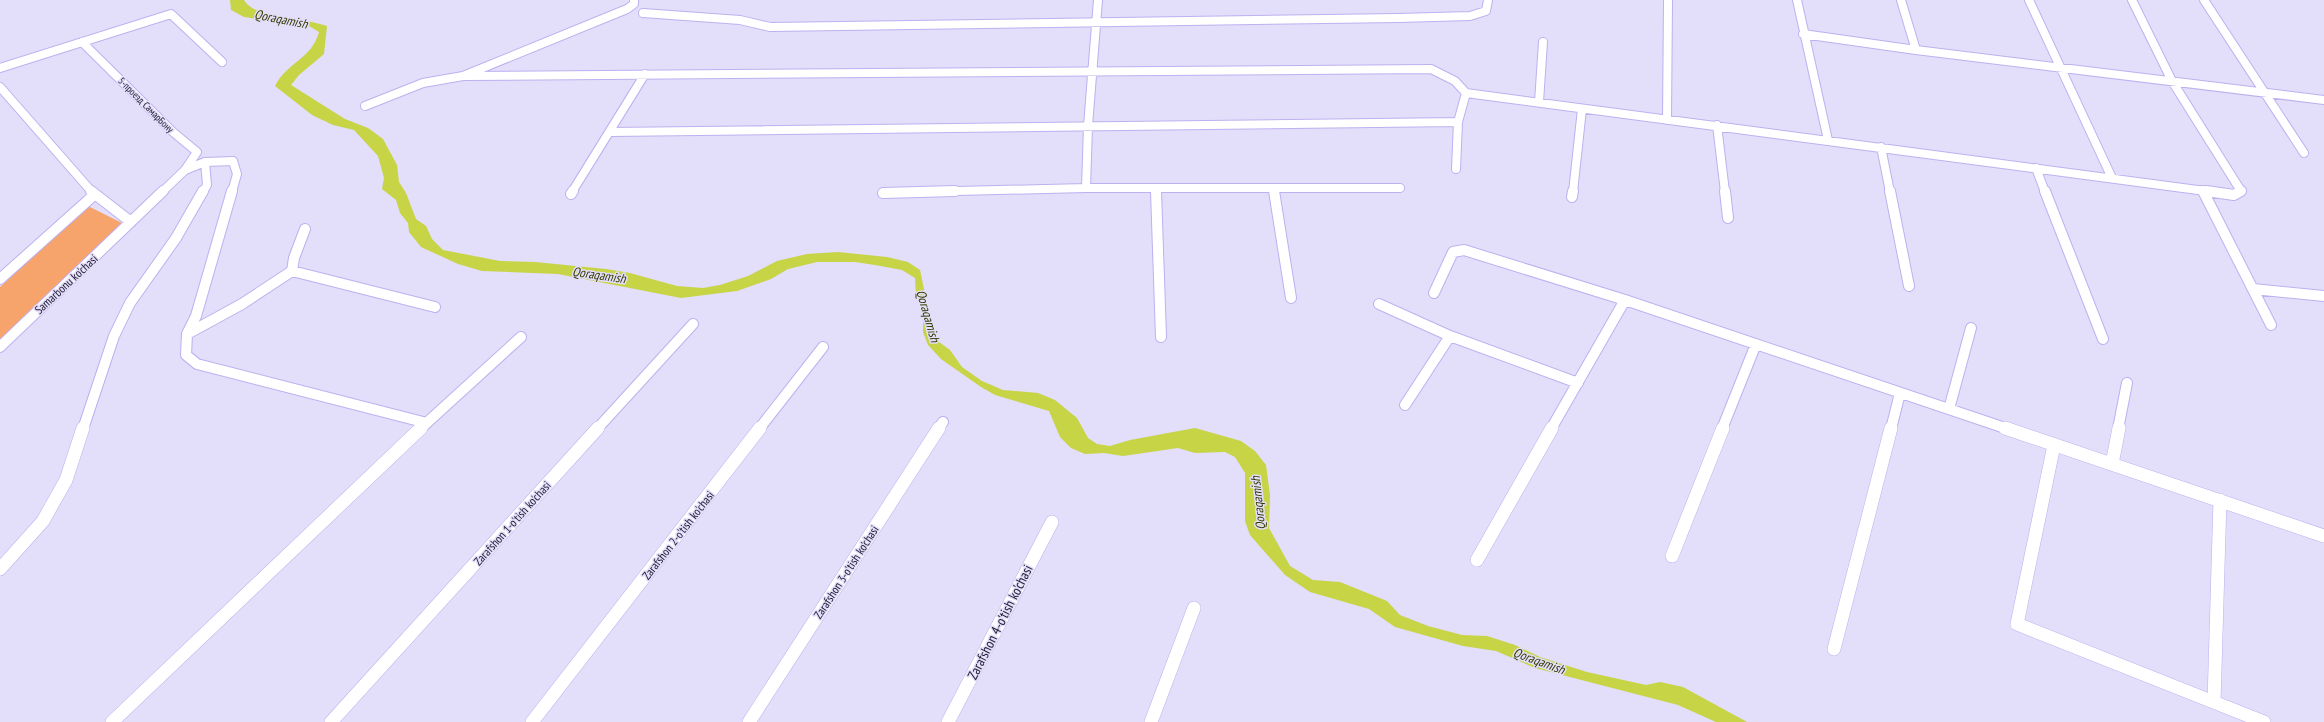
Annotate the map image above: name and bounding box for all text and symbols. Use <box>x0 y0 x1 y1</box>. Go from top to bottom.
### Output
water label: Qoraqamish <box>253 6 310 33</box>
street label: 5-проезд СамарБону <box>115 74 177 136</box>
street label: Samarbonu ko'chasi <box>31 251 101 317</box>
water label: Qoraqamish <box>571 263 628 287</box>
water label: Qoraqamish <box>912 288 944 345</box>
water label: Qoraqamish <box>1247 474 1269 531</box>
street label: Zarafshon 1-o'tish ko'chasi <box>470 478 554 568</box>
street label: Zarafshon 2-o'tish ko'chasi <box>639 488 717 582</box>
street label: Zarafshon 3-o'tish ko'chasi <box>810 523 882 621</box>
street label: Zarafshon 4-o'tish ko'chasi <box>963 562 1037 682</box>
water label: Qoraqamish <box>1511 644 1568 679</box>

